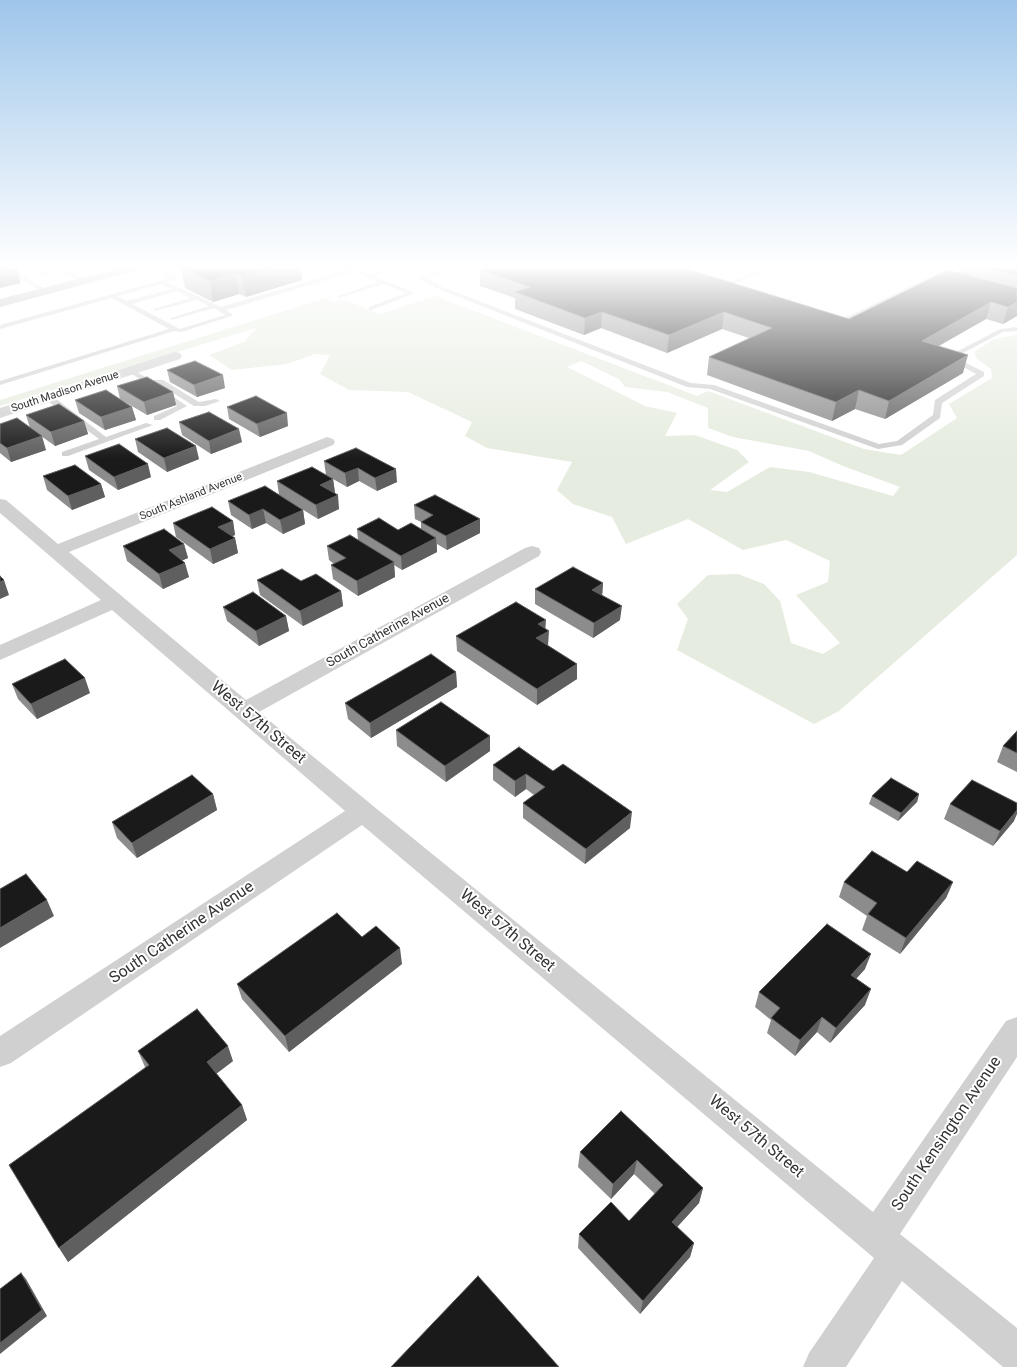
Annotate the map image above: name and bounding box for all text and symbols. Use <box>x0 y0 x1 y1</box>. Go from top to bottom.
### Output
street label: South Madison Avenue <box>9 368 121 416</box>
street label: South Ashland Avenue <box>138 470 244 524</box>
street label: South Catherine Avenue <box>324 591 452 671</box>
street label: West 57th Street <box>207 678 309 768</box>
street label: South Catherine Avenue <box>106 878 258 988</box>
street label: West 57th Street <box>456 886 558 976</box>
street label: South Kensington Avenue <box>888 1053 1006 1215</box>
street label: West 57th Street <box>705 1092 807 1182</box>

